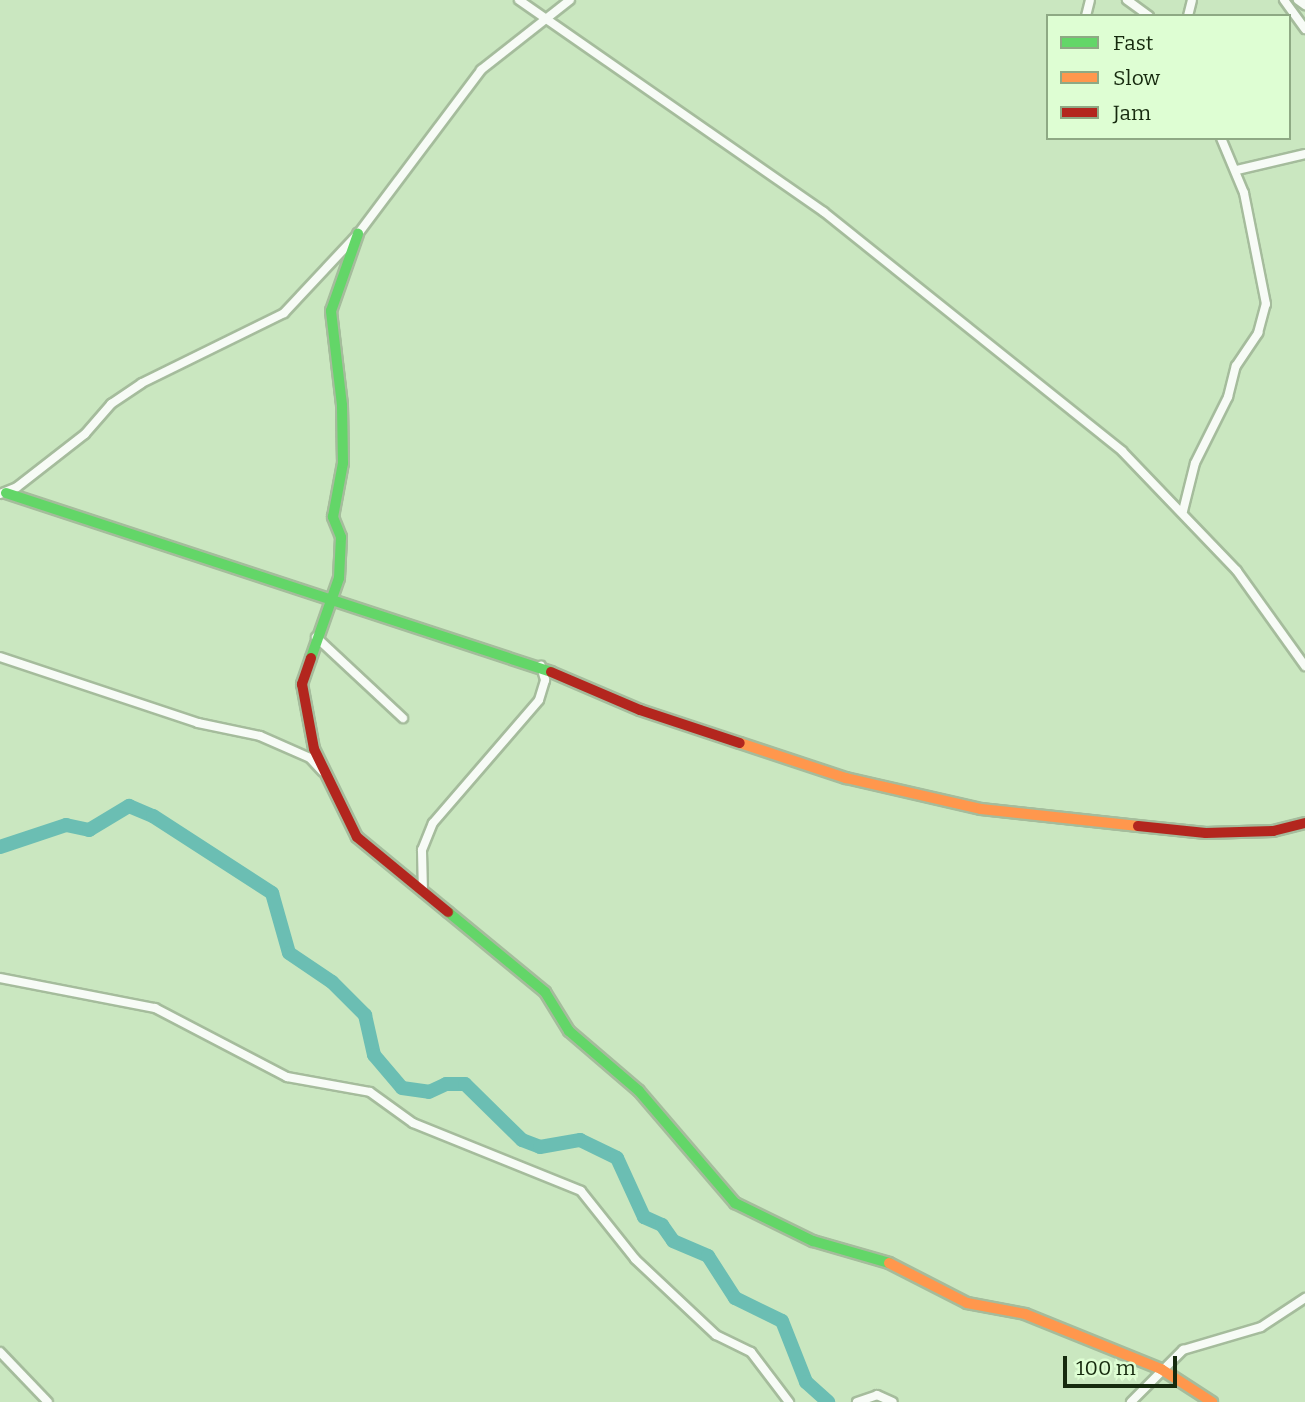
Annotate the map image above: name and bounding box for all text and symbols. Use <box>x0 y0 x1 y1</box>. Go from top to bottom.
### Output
legend <box>1046 14 1291 140</box>
text: Fast <box>1113 30 1153 56</box>
text: Slow <box>1113 65 1160 91</box>
text: Jam <box>1113 100 1151 126</box>
scale bar <box>1067 1342 1181 1386</box>
text: 100 m <box>1076 1355 1136 1381</box>

